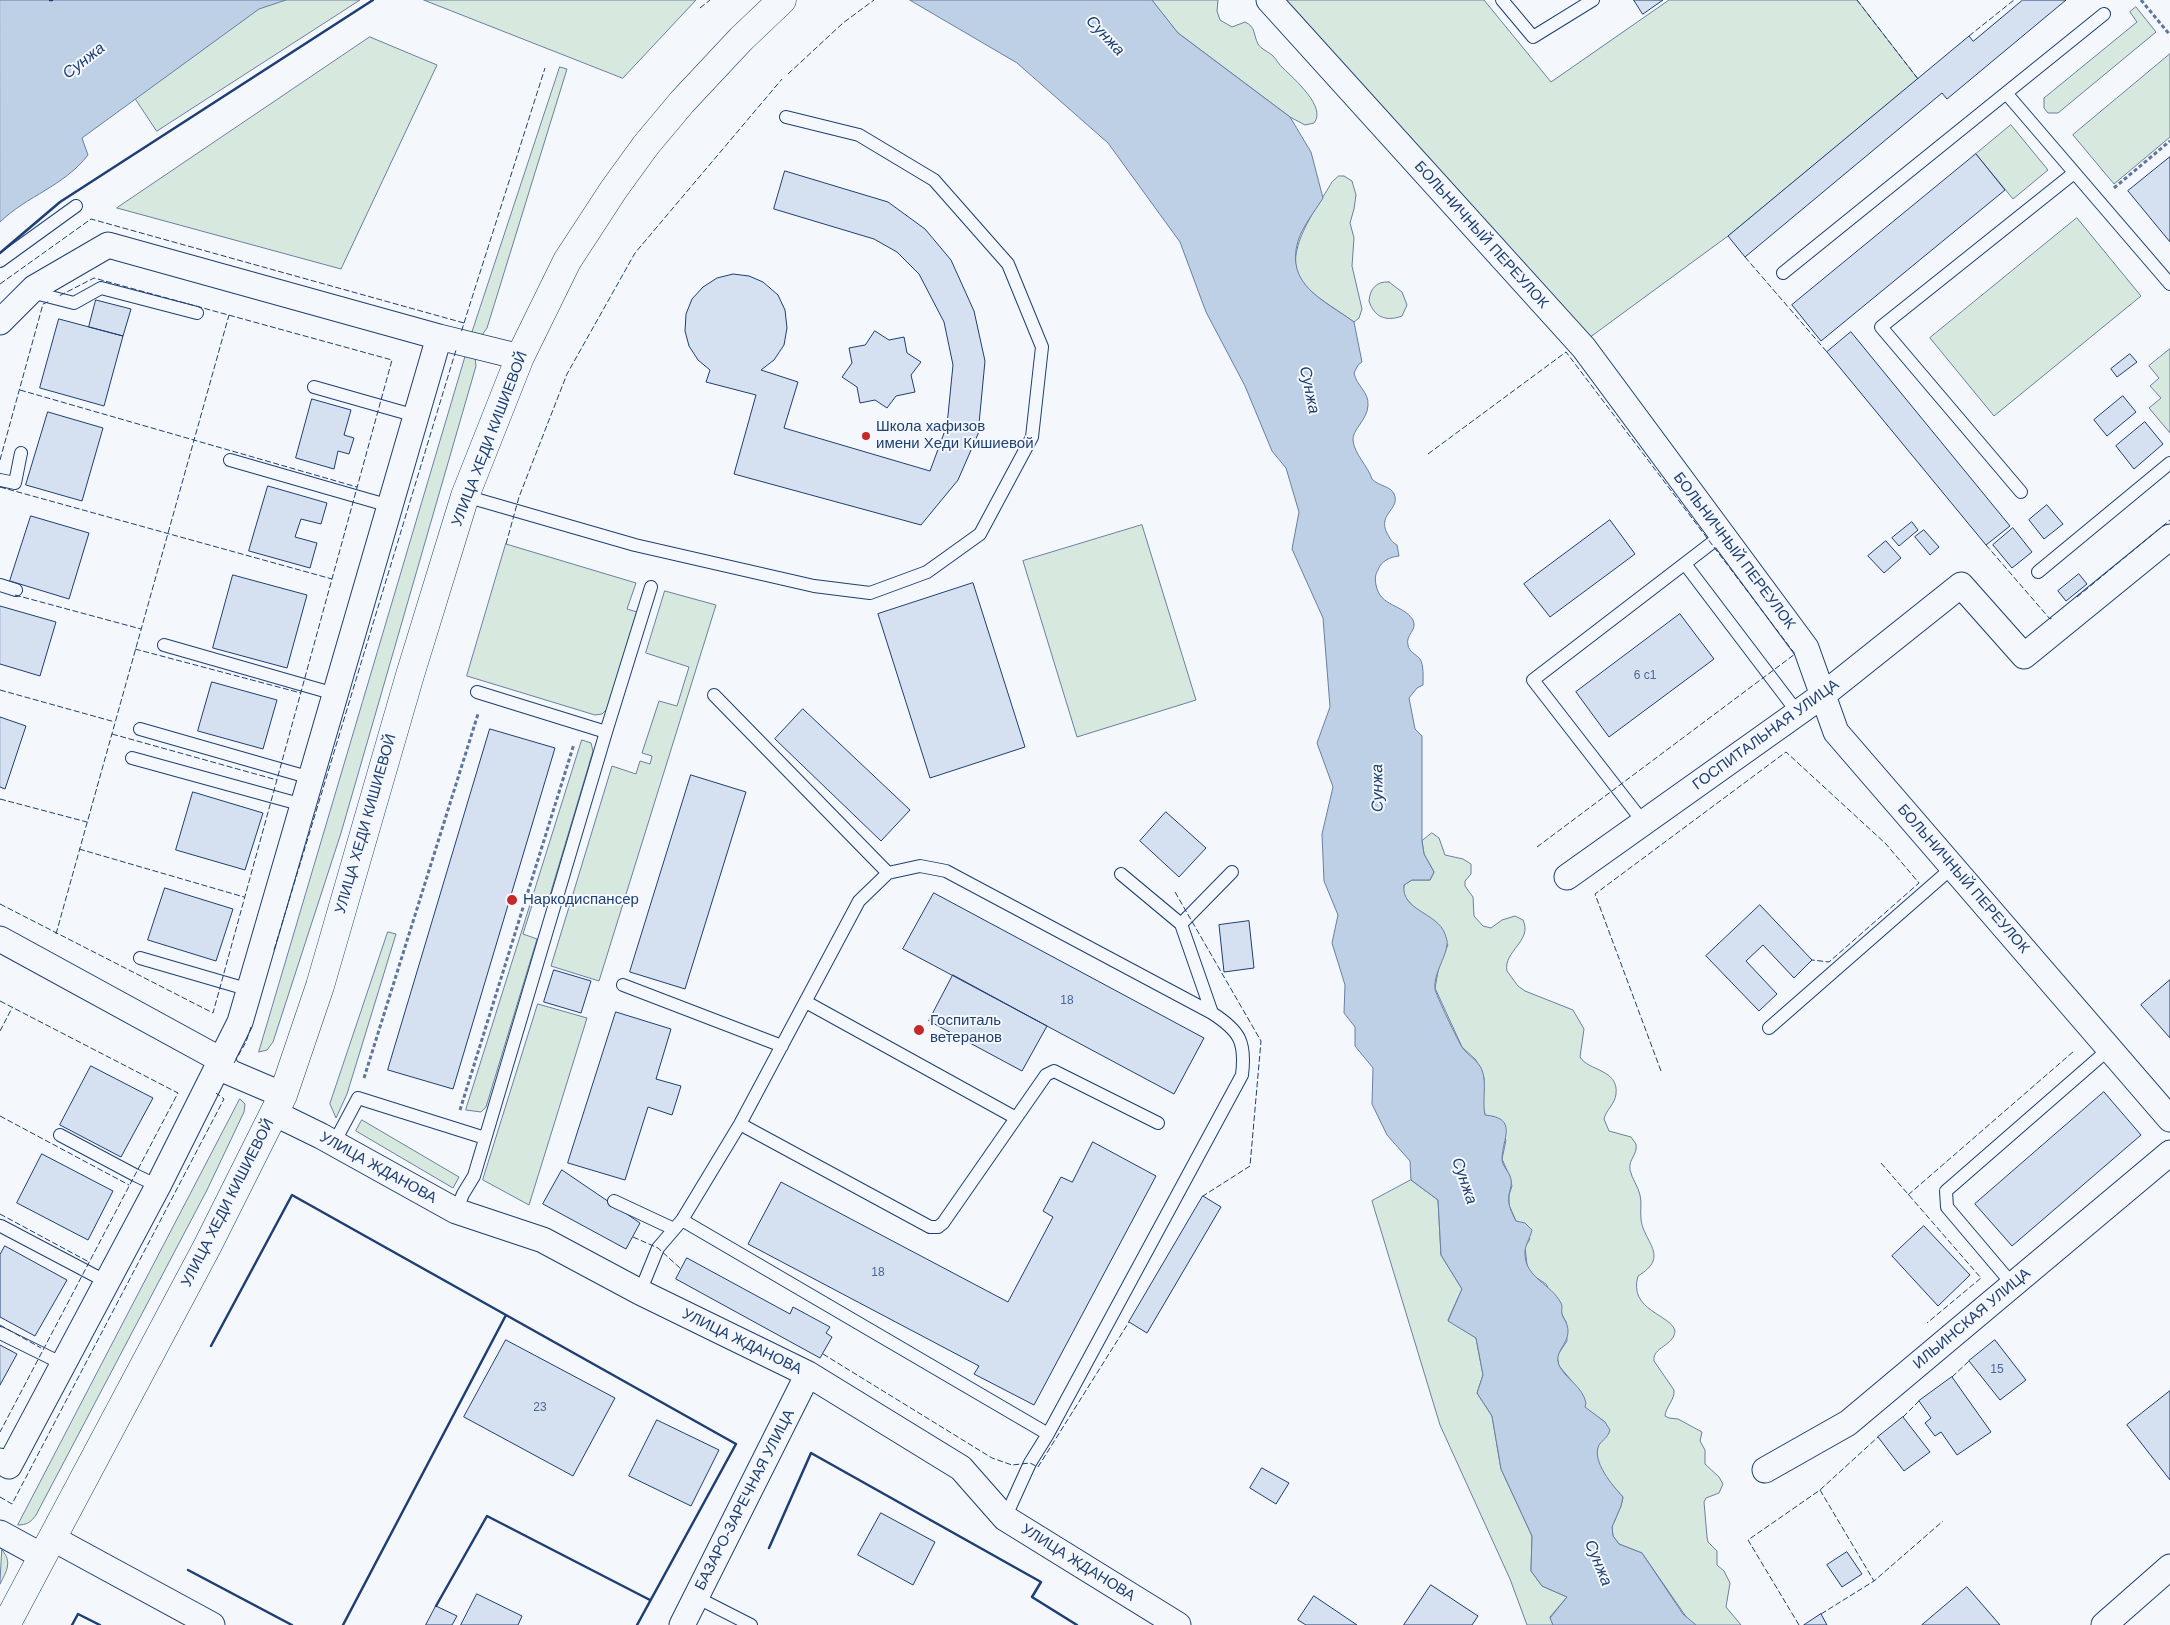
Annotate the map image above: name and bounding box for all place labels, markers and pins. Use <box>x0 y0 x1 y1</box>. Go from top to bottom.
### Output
place label: Школа хафизов имени Хеди Кишиевой <box>876 418 1034 453</box>
marker: Школа хафизов имени Хеди Кишиевой <box>860 430 872 442</box>
place label: Наркодиспансер <box>523 891 639 909</box>
marker: Наркодиспансер <box>505 893 519 907</box>
place label: Госпиталь ветеранов <box>930 1012 1002 1047</box>
marker: Госпиталь ветеранов <box>912 1023 926 1037</box>

